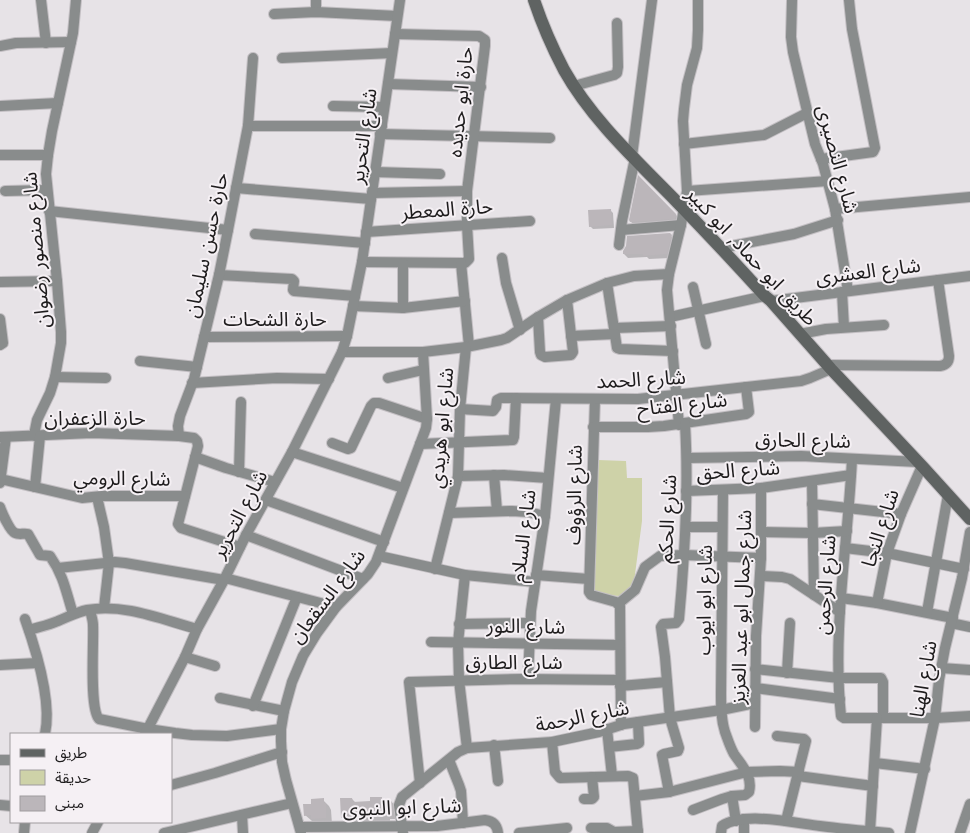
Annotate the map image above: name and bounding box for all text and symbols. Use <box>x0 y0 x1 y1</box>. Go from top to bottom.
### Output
street label: حارة ابو حديده <box>440 45 481 159</box>
street label: شارع التحرير <box>342 86 385 187</box>
street label: شارع النصيرى <box>809 102 866 217</box>
street label: حارة حسن سليمان <box>177 170 236 320</box>
street label: شارع منصور رضوان <box>15 171 58 329</box>
street label: طريق ابو حماد, ابو كبير <box>678 179 824 333</box>
street label: حارة المعطر <box>399 192 494 227</box>
street label: شارع العشرى <box>814 251 922 292</box>
street label: حارة الشحات <box>223 305 327 334</box>
street label: شارع الحمد <box>595 363 687 396</box>
street label: شارع ابو هريدي <box>422 366 462 490</box>
street label: شارع الفتاح <box>635 385 729 424</box>
street label: حارة الزعفران <box>44 404 146 433</box>
street label: شارع الحارق <box>755 425 851 456</box>
street label: شارع الرؤوف <box>559 445 590 545</box>
street label: شارع الحق <box>695 453 781 488</box>
street label: شارع الرومي <box>73 463 171 494</box>
street label: شارع التحرير <box>204 465 275 564</box>
street label: شارع الحكم <box>651 474 684 564</box>
street label: شارع النجا <box>854 485 907 571</box>
street label: شارع السلام <box>503 488 544 584</box>
street label: شارع جمال ابو عبد العزيز <box>724 509 759 706</box>
street label: شارع الرحمن <box>808 534 843 636</box>
street label: شارع السقعان <box>282 543 373 650</box>
street label: شارع ابو ايوب <box>689 544 720 656</box>
street label: شارع النور <box>485 611 566 642</box>
street label: شارع الهنا <box>902 638 945 720</box>
street label: شارع الطارق <box>465 648 563 677</box>
street label: شارع الرحمة <box>533 693 632 740</box>
legend <box>10 733 172 823</box>
text: طريق <box>55 742 87 764</box>
text: حديقة <box>55 767 91 789</box>
street label: شارع ابو النبوى <box>342 791 462 824</box>
text: مبنى <box>55 792 84 814</box>

